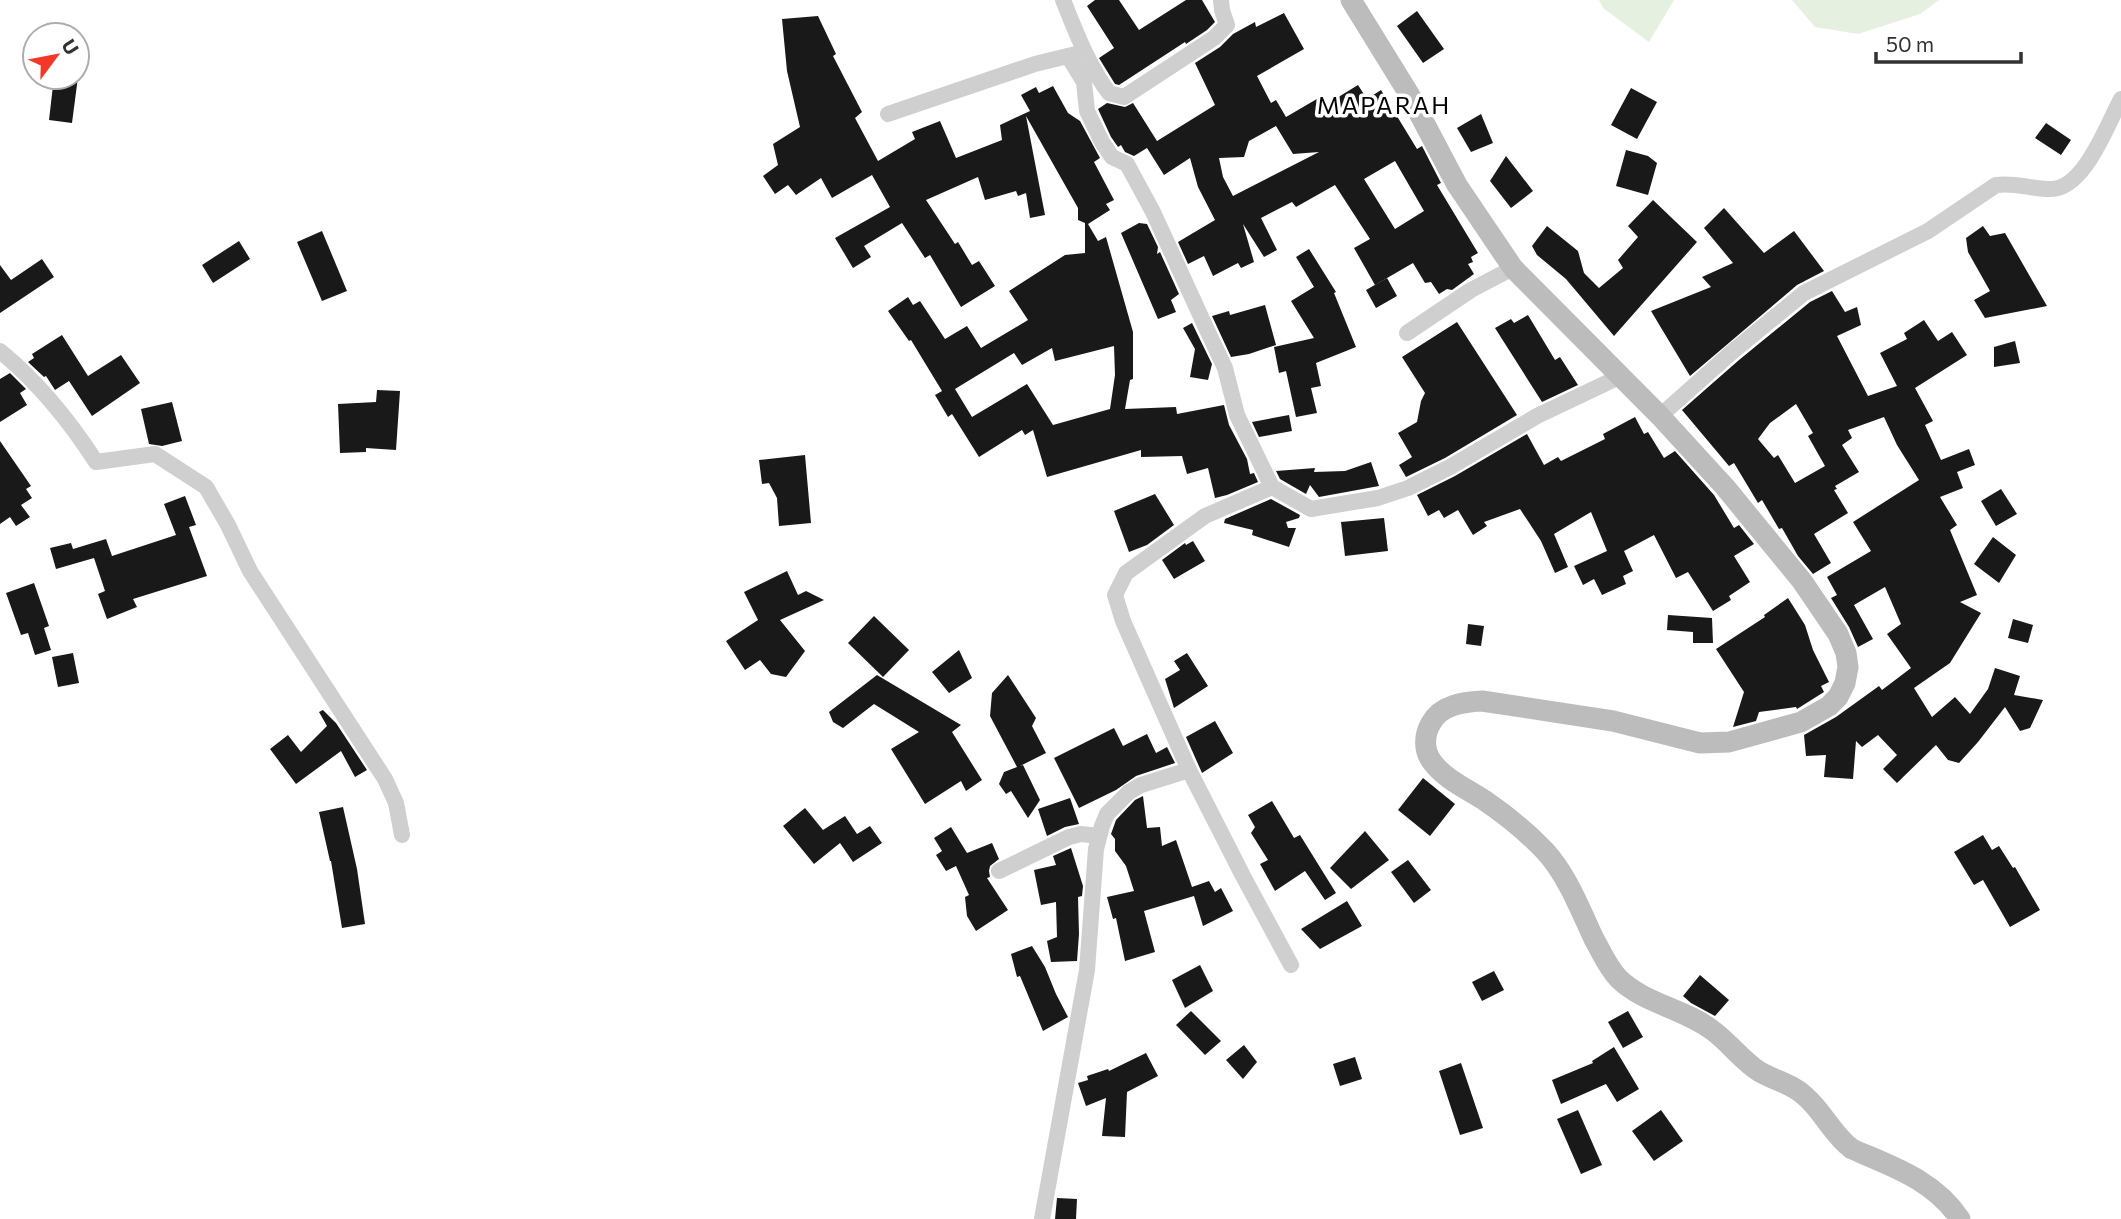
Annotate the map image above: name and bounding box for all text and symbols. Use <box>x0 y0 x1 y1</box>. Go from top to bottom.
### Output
north arrow <box>21 21 91 91</box>
scale bar <box>1876 21 2021 65</box>
text: 50 m <box>1886 31 1934 56</box>
text: U <box>57 35 84 59</box>
district label: MAPARAH <box>1317 90 1451 119</box>

